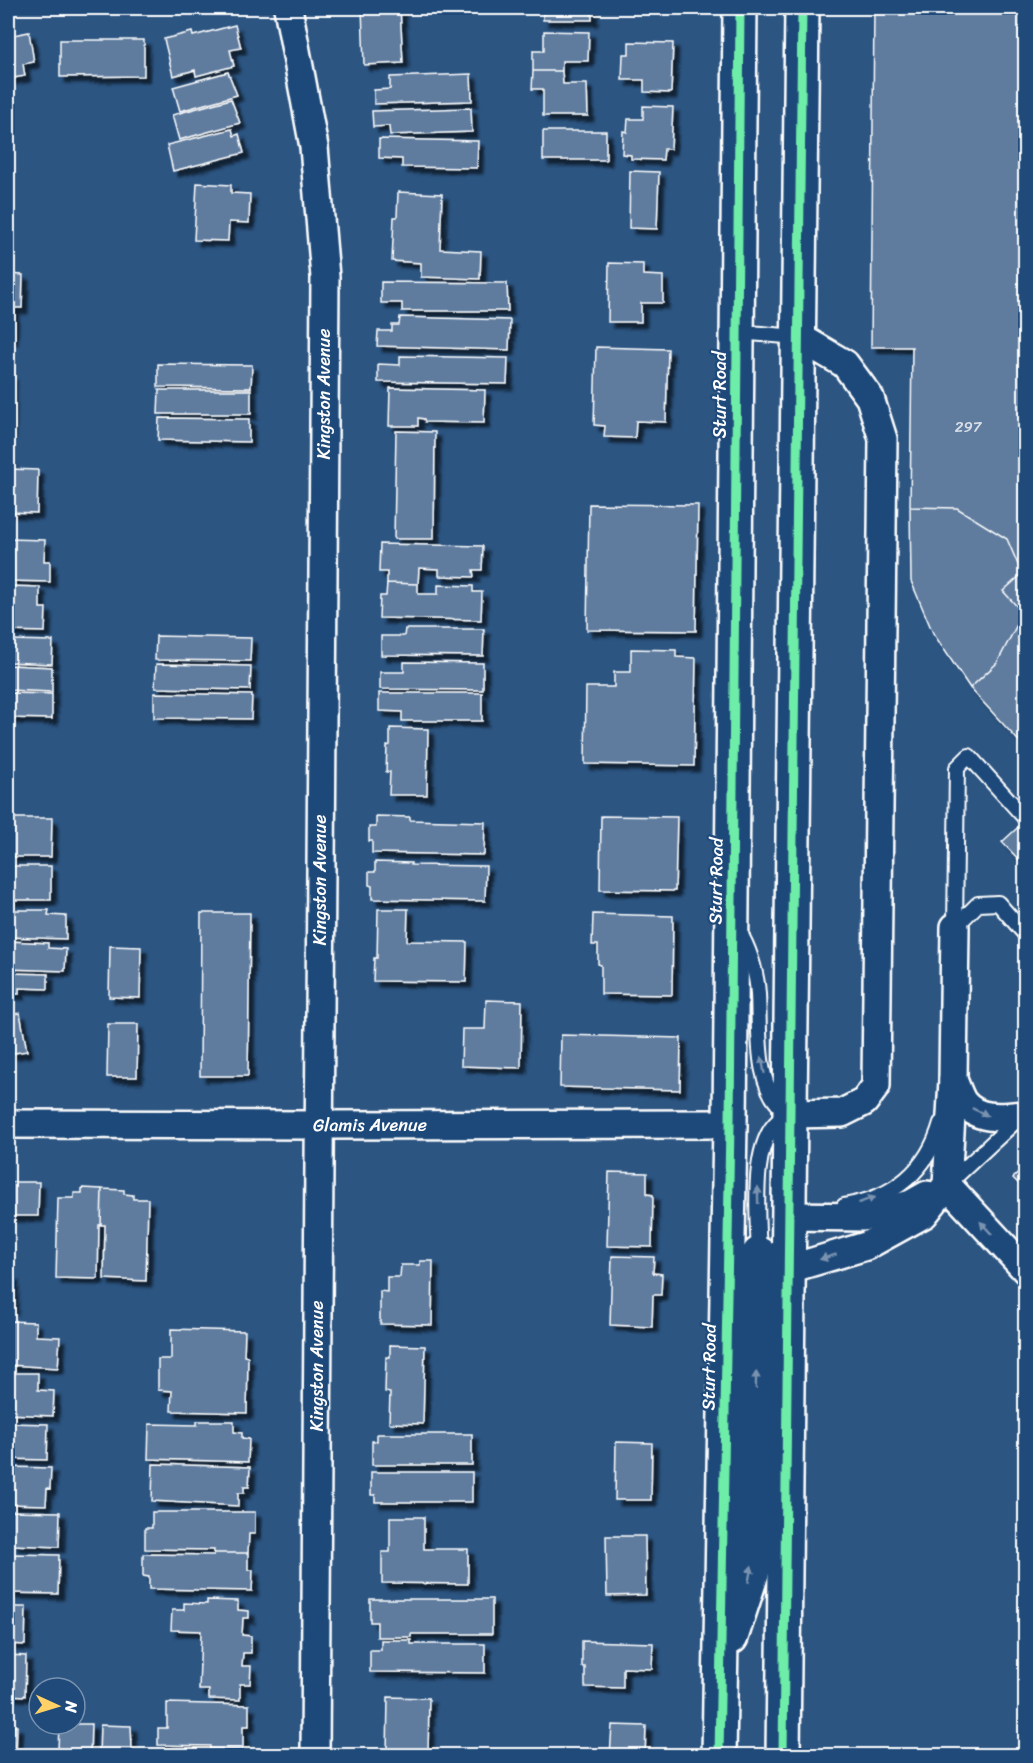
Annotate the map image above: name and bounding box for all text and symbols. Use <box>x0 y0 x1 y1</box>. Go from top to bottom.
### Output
street label: Kingston Avenue <box>308 329 340 459</box>
street label: Sturt Road <box>704 350 736 438</box>
house number: 297 <box>955 414 983 440</box>
street label: Kingston Avenue <box>304 815 336 945</box>
street label: Sturt Road <box>699 836 733 925</box>
one-way arrow <box>758 1056 767 1075</box>
one-way arrow <box>971 1107 989 1117</box>
street label: Glamis Avenue <box>313 1109 427 1141</box>
one-way arrow <box>753 1186 763 1205</box>
one-way arrow <box>858 1195 876 1205</box>
one-way arrow <box>979 1220 993 1235</box>
one-way arrow <box>819 1253 837 1262</box>
street label: Kingston Avenue <box>301 1301 333 1431</box>
street label: Sturt Road <box>692 1322 726 1411</box>
one-way arrow <box>751 1370 761 1389</box>
one-way arrow <box>746 1565 755 1584</box>
north arrow <box>27 1676 87 1736</box>
text: N <box>57 1699 86 1714</box>

